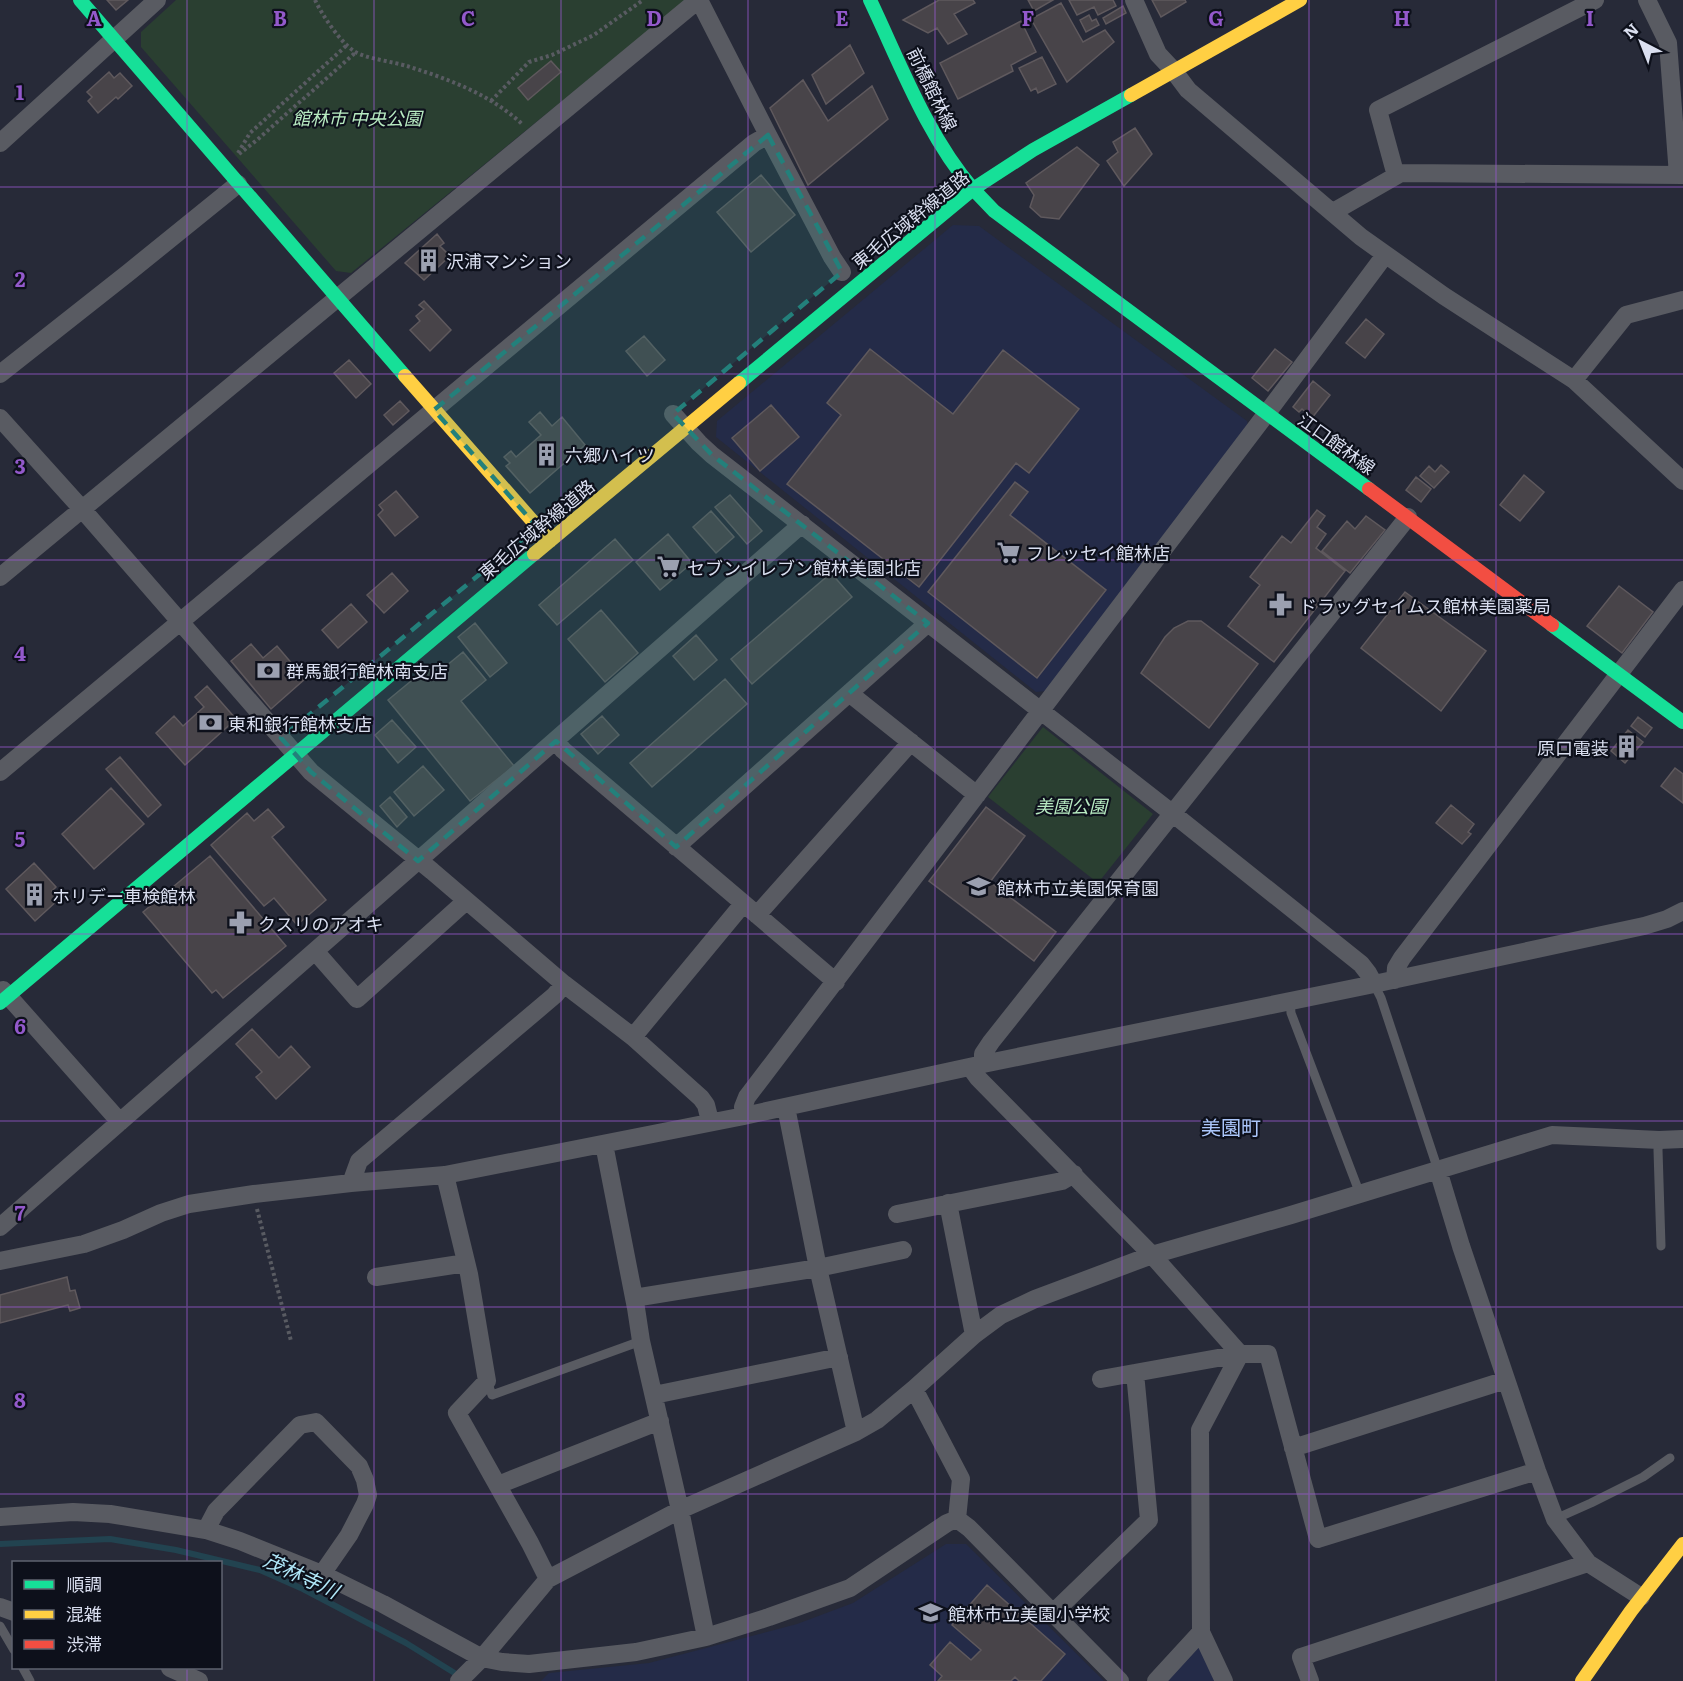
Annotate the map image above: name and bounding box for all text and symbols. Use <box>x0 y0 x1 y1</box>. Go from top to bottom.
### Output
text: A <box>86 2 102 32</box>
text: B <box>273 2 287 32</box>
text: C <box>461 2 475 32</box>
text: D <box>646 2 662 32</box>
text: E <box>835 2 849 32</box>
text: F <box>1022 2 1035 32</box>
text: G <box>1208 2 1224 32</box>
text: H <box>1394 2 1410 32</box>
text: I <box>1586 2 1594 32</box>
north arrow <box>1611 12 1671 72</box>
text: N <box>1617 17 1643 44</box>
street label: 前橋館林線 <box>901 43 965 135</box>
text: 1 <box>16 76 24 106</box>
park label: 館林市 中央公園 <box>292 104 425 131</box>
street label: 東毛広域幹線道路 <box>846 163 974 275</box>
building icon: 沢浦マンション <box>415 247 441 273</box>
place label: 沢浦マンション <box>446 247 572 274</box>
text: 2 <box>15 263 26 293</box>
street label: 江口館林線 <box>1293 406 1381 480</box>
building icon: 六郷ハイツ <box>534 441 560 467</box>
place label: 六郷ハイツ <box>565 441 655 468</box>
text: 3 <box>14 450 26 480</box>
street label: 東毛広域幹線道路 <box>472 472 600 586</box>
supermarket icon: フレッセイ館林店 <box>995 539 1021 565</box>
place label: フレッセイ館林店 <box>1026 539 1170 566</box>
supermarket icon: セブンイレブン館林美園北店 <box>656 554 682 580</box>
place label: セブンイレブン館林美園北店 <box>687 554 921 581</box>
pharmacy icon: ドラッグセイムス館林美園薬局 <box>1268 592 1294 618</box>
place label: ドラッグセイムス館林美園薬局 <box>1299 592 1551 619</box>
text: 4 <box>14 637 26 667</box>
bank icon: 群馬銀行館林南支店 <box>255 657 281 683</box>
place label: 群馬銀行館林南支店 <box>286 657 448 684</box>
bank icon: 東和銀行館林支店 <box>197 710 223 736</box>
place label: 東和銀行館林支店 <box>228 710 372 737</box>
place label: 原口電装 <box>1537 734 1609 761</box>
building icon: 原口電装 <box>1614 734 1640 760</box>
park label: 美園公園 <box>1035 792 1110 819</box>
text: 5 <box>15 823 26 853</box>
school or university icon: 館林市立美園保育園 <box>966 874 992 900</box>
place label: 館林市立美園保育園 <box>997 874 1159 901</box>
building icon: ホリデー車検館林 <box>21 882 47 908</box>
place label: ホリデー車検館林 <box>52 882 196 909</box>
pharmacy icon: クスリのアオキ <box>227 910 253 936</box>
place label: クスリのアオキ <box>258 910 383 937</box>
text: 6 <box>14 1010 26 1040</box>
district label: 美園町 <box>1201 1111 1261 1141</box>
text: 7 <box>15 1197 26 1227</box>
text: 8 <box>14 1384 26 1414</box>
water label: 茂林寺川 <box>259 1544 346 1605</box>
legend <box>12 1561 222 1669</box>
text: 順調 <box>66 1570 102 1597</box>
text: 混雑 <box>66 1600 102 1627</box>
school or university icon: 館林市立美園小学校 <box>917 1600 943 1626</box>
place label: 館林市立美園小学校 <box>948 1600 1110 1627</box>
text: 渋滞 <box>66 1630 102 1657</box>

